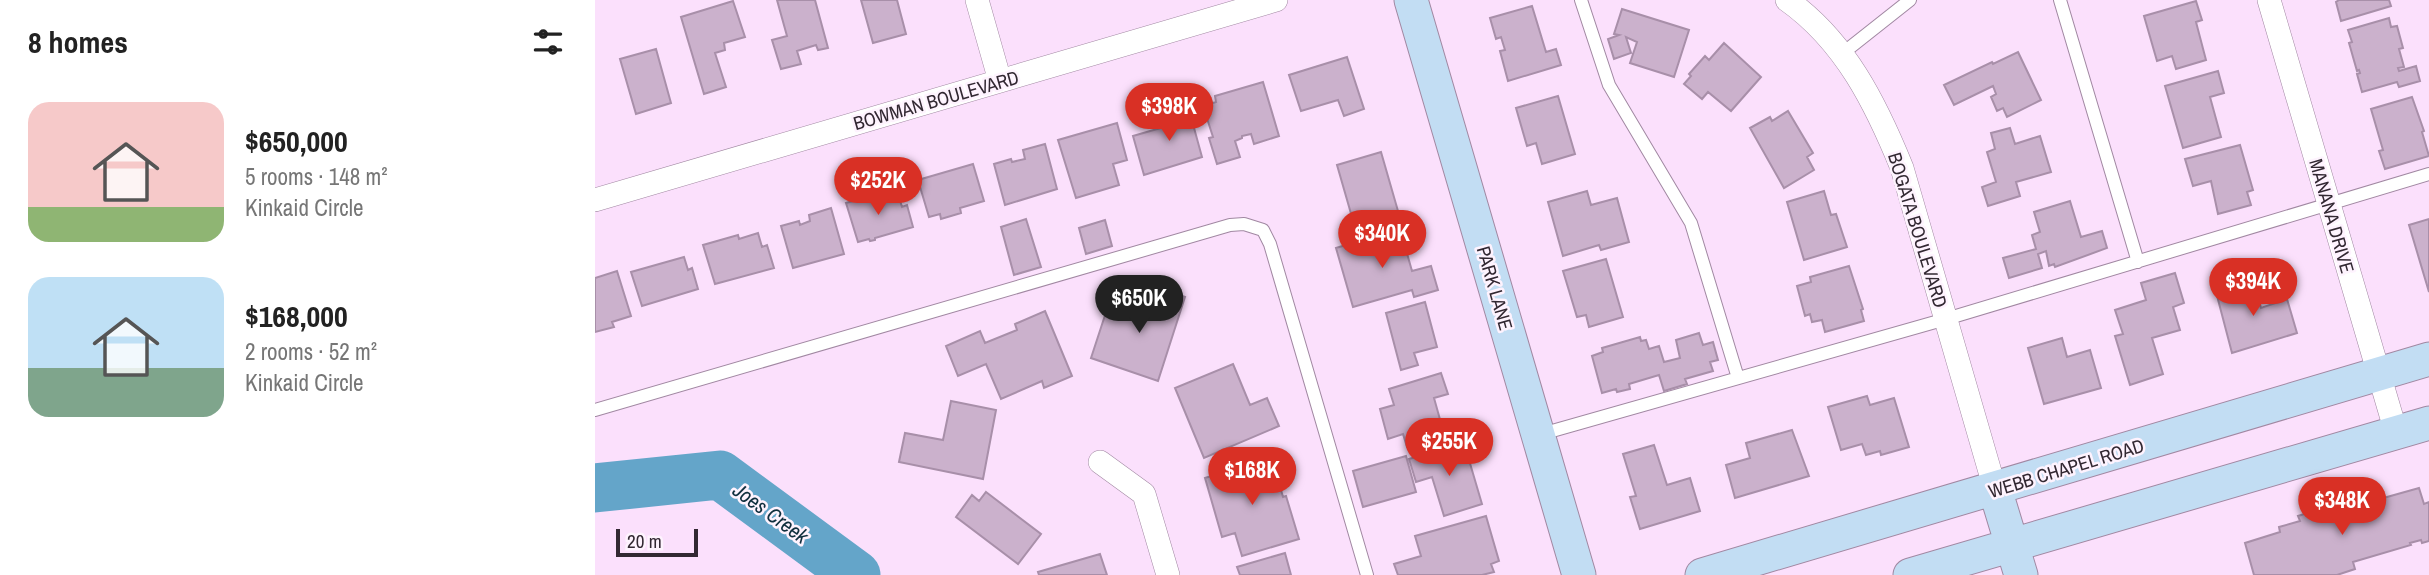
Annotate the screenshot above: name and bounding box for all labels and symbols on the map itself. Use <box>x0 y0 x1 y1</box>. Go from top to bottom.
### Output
street label: BOWMAN BOULEVARD <box>850 64 1022 136</box>
pin: $398K <box>1120 83 1218 143</box>
street label: BOGATA BOULEVARD <box>1882 149 1954 311</box>
street label: MANANA DRIVE <box>2303 156 2361 276</box>
pin: $252K <box>829 158 927 217</box>
pin: $340K <box>1333 210 1431 270</box>
street label: PARK LANE <box>1471 243 1519 333</box>
pin: $394K <box>2204 258 2302 318</box>
pin: $650K <box>1090 276 1188 335</box>
pin: $255K <box>1400 419 1498 478</box>
street label: WEBB CHAPEL ROAD <box>1985 432 2147 504</box>
pin: $168K <box>1203 448 1301 507</box>
water label: Joes Creek <box>726 475 816 551</box>
pin: $348K <box>2293 477 2391 537</box>
scale bar <box>616 526 698 558</box>

